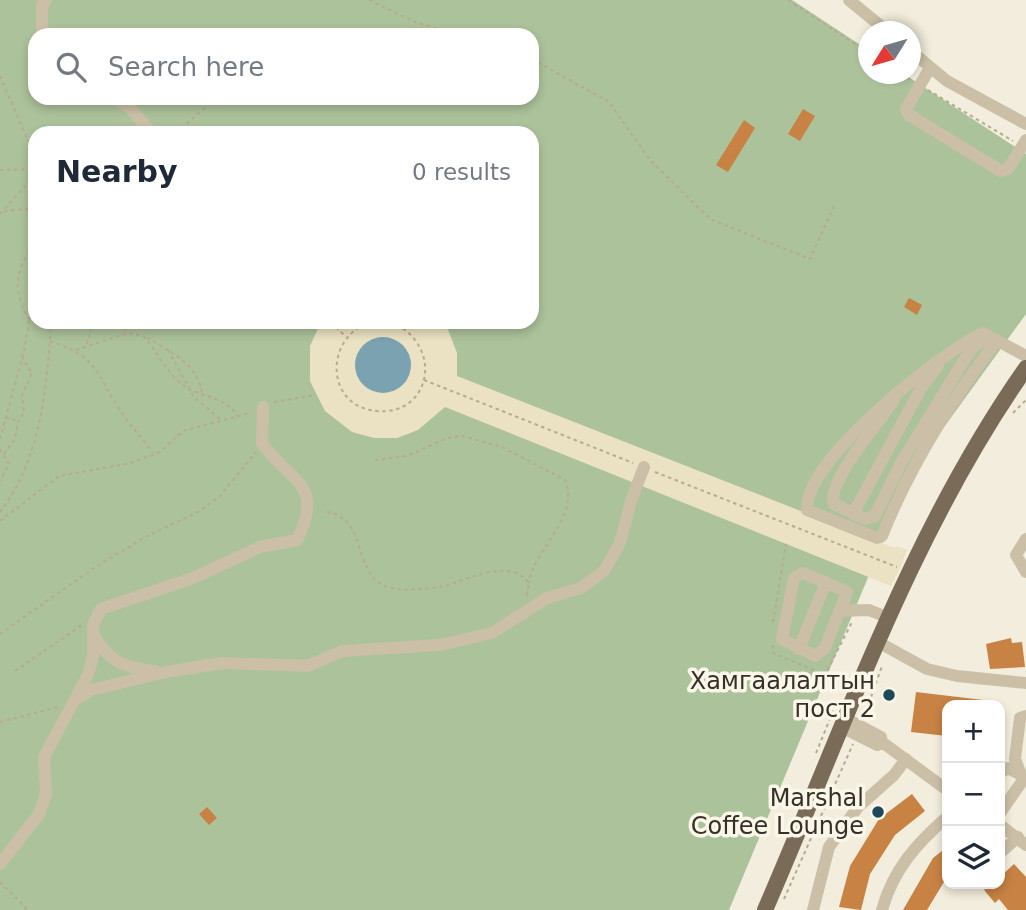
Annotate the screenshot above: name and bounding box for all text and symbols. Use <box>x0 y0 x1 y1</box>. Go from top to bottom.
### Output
north arrow <box>858 21 921 84</box>
search box <box>28 28 539 105</box>
icon: search <box>52 48 90 86</box>
text: Search here <box>108 52 264 82</box>
text: Nearby <box>56 154 178 189</box>
text: 0 results <box>412 159 511 185</box>
place label: Хамгаалалтын пост 2 <box>690 667 875 723</box>
marker: Хамгаалалтын пост 2 <box>881 687 897 703</box>
map controls <box>942 700 1005 889</box>
button: + <box>942 700 1005 763</box>
button: − <box>942 763 1005 826</box>
place label: Marshal Coffee Lounge <box>691 784 864 840</box>
marker: Marshal Coffee Lounge <box>870 804 886 820</box>
button: layers <box>942 826 1005 889</box>

